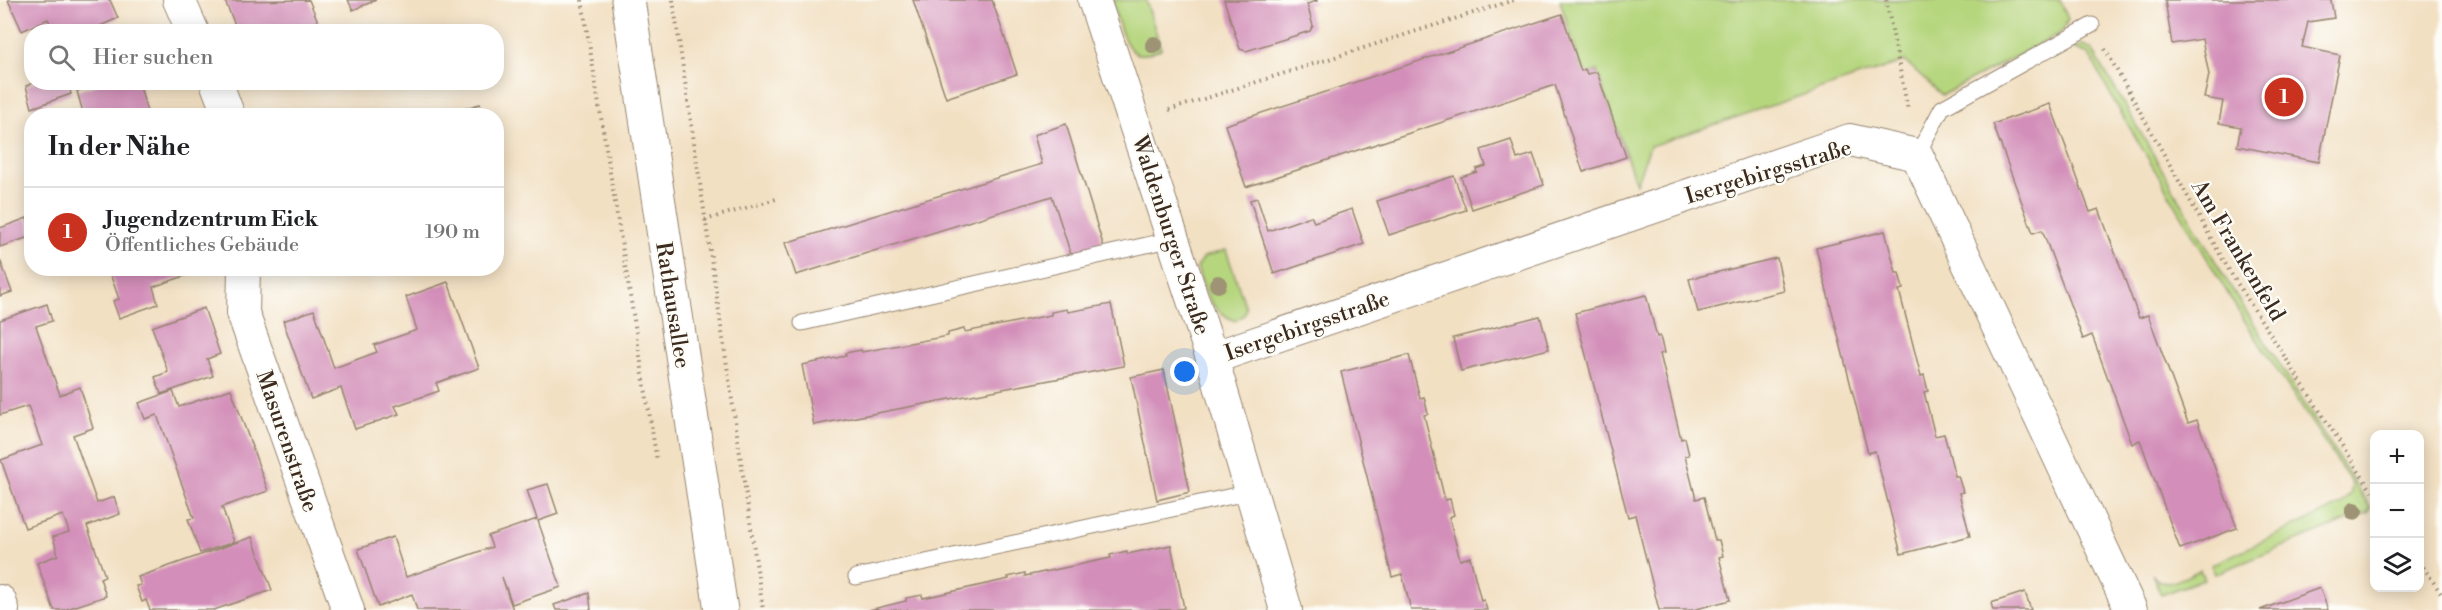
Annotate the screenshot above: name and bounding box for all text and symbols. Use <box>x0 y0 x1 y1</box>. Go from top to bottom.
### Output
search box <box>24 24 504 90</box>
icon: search <box>45 41 78 74</box>
text: Hier suchen <box>93 44 213 71</box>
pin: 1 <box>2264 74 2304 120</box>
text: In der Nähe <box>48 131 190 163</box>
street label: Waldenburger Straße <box>1125 131 1216 339</box>
street label: Isergebirgsstraße <box>1682 134 1855 211</box>
street label: Am Frankenfeld <box>2184 174 2291 327</box>
text: Jugendzentrum Eick <box>105 206 318 233</box>
text: 1 <box>63 220 72 245</box>
text: 190 m <box>425 220 480 245</box>
text: Öffentliches Gebäude <box>105 233 299 258</box>
street label: Rathausallee <box>649 240 696 370</box>
street label: Isergebirgsstraße <box>1222 286 1393 367</box>
your location <box>1170 357 1199 386</box>
street label: Masurenstraße <box>250 367 323 516</box>
map controls <box>2370 430 2424 592</box>
button: + <box>2370 430 2424 484</box>
button: − <box>2370 484 2424 538</box>
button: layers <box>2370 538 2424 592</box>

